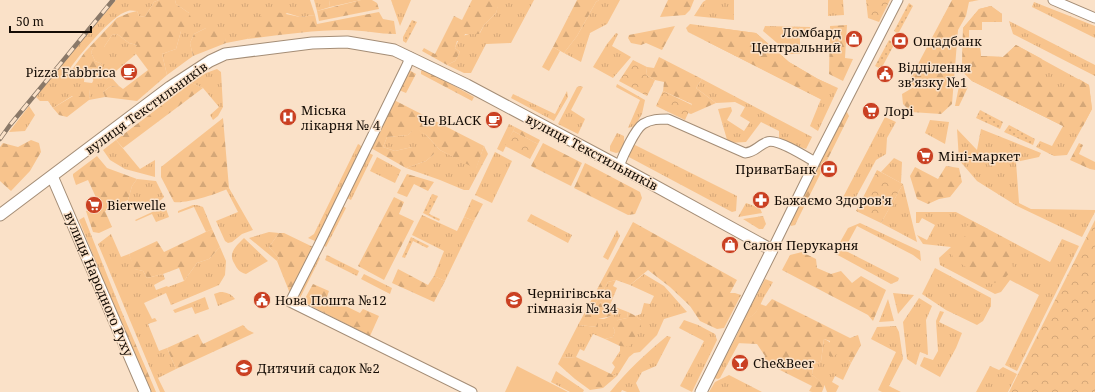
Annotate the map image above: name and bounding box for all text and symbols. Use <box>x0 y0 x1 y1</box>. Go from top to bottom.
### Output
scale bar <box>10 8 91 34</box>
text: 50 m <box>16 13 44 30</box>
place label: Ломбард Центральний <box>751 23 841 56</box>
shop icon: Ломбард Центральний <box>844 29 864 49</box>
bank icon: Ощадбанк <box>890 31 910 51</box>
place label: Ощадбанк <box>913 32 982 50</box>
street label: вулиця Текстильників <box>81 57 211 159</box>
place label: Відділення зв’язку №1 <box>898 58 971 91</box>
cafe icon: Pizza Fabbrica <box>119 62 139 82</box>
place label: Pizza Fabbrica <box>26 63 116 81</box>
public building icon: Відділення зв’язку №1 <box>875 64 895 84</box>
place label: Міська лікарня № 4 <box>301 101 381 134</box>
supermarket icon: Лорі <box>861 101 881 121</box>
place label: Лорі <box>884 102 914 120</box>
hospital icon: Міська лікарня № 4 <box>278 107 298 127</box>
street label: вулиця Текстильників <box>523 109 661 195</box>
cafe icon: Че BLACK <box>484 110 504 130</box>
place label: Че BLACK <box>418 111 482 129</box>
supermarket icon: Міні-маркет <box>915 146 935 166</box>
place label: Міні-маркет <box>938 147 1020 165</box>
bank icon: ПриватБанк <box>819 159 839 179</box>
place label: ПриватБанк <box>735 160 816 178</box>
pharmacy icon: Бажаємо Здоров'я <box>751 190 771 210</box>
place label: Бажаємо Здоров'я <box>774 191 892 209</box>
supermarket icon: Bierwelle <box>84 195 104 215</box>
place label: Bierwelle <box>107 196 166 214</box>
street label: вулиця Народного Руху <box>60 209 138 360</box>
shop icon: Салон Перукарня <box>720 235 740 255</box>
place label: Салон Перукарня <box>743 236 858 254</box>
place label: Чернігівська гімназія № 34 <box>527 284 618 317</box>
public building icon: Нова Пошта №12 <box>252 290 272 310</box>
school or university icon: Чернігівська гімназія № 34 <box>504 290 524 310</box>
place label: Нова Пошта №12 <box>275 291 386 309</box>
bar icon: Che&Beer <box>730 353 750 373</box>
place label: Che&Beer <box>753 354 814 372</box>
school or university icon: Дитячий садок №2 <box>234 358 254 378</box>
place label: Дитячий садок №2 <box>257 359 380 377</box>

